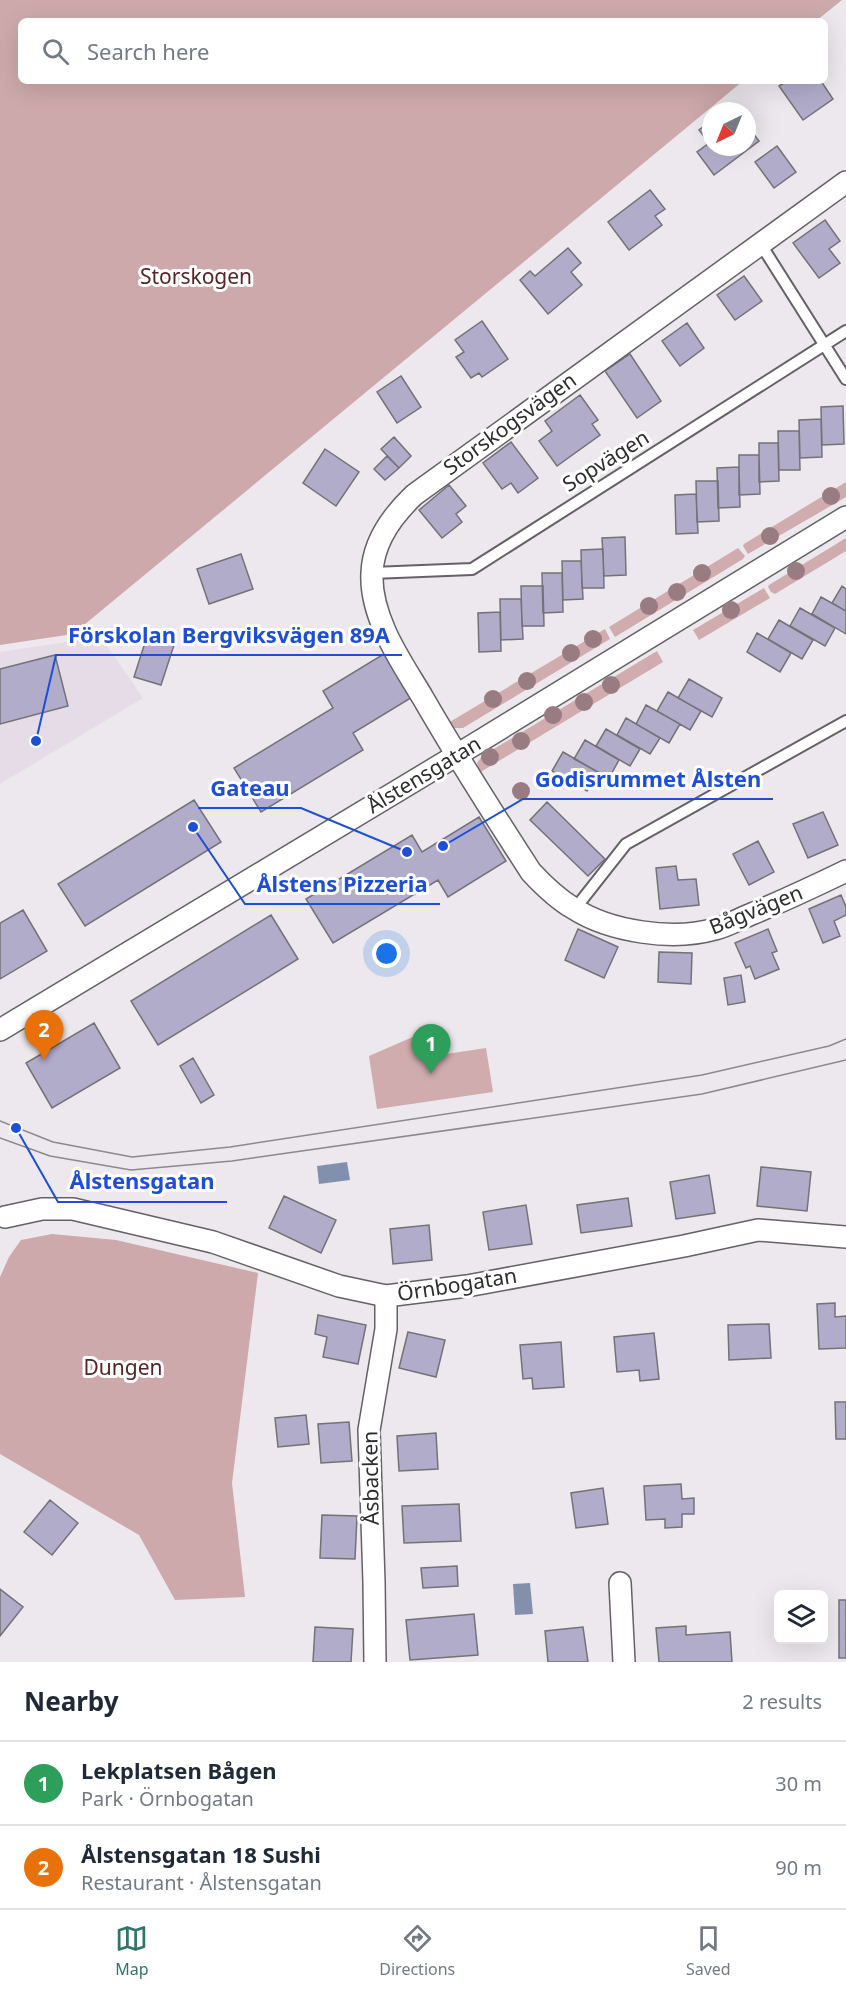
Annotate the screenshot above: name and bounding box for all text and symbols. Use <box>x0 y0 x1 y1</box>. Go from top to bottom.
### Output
search box <box>18 18 828 84</box>
icon: search <box>39 35 72 68</box>
text: Search here <box>87 36 209 66</box>
north arrow <box>702 102 756 156</box>
park label: Storskogen <box>140 262 252 290</box>
street label: Storskogsvägen <box>437 366 581 481</box>
street label: Sopvägen <box>557 423 654 498</box>
callout: Förskolan Bergviksvägen 89A <box>56 615 402 655</box>
text: Förskolan Bergviksvägen 89A <box>68 619 391 649</box>
street label: Ålstensgatan <box>361 729 486 819</box>
callout: Godisrummet Ålsten <box>523 759 773 799</box>
text: Godisrummet Ålsten <box>535 763 761 793</box>
callout: Gateau <box>198 768 301 808</box>
text: Gateau <box>210 772 290 802</box>
callout: Ålstens Pizzeria <box>245 864 440 904</box>
text: Ålstens Pizzeria <box>256 868 428 898</box>
street label: Bågvägen <box>705 878 807 941</box>
your location <box>372 939 401 968</box>
pin: 2 <box>24 1010 63 1060</box>
pin: 1 <box>412 1024 450 1074</box>
callout: Ålstensgatan <box>58 1162 227 1202</box>
text: Ålstensgatan <box>70 1165 214 1195</box>
street label: Örnbogatan <box>395 1261 519 1307</box>
park label: Dungen <box>83 1353 163 1381</box>
street label: Åsbacken <box>355 1431 385 1525</box>
map controls <box>774 1590 828 1644</box>
button: layers <box>774 1590 828 1644</box>
text: Nearby <box>24 1683 119 1719</box>
text: 2 results <box>742 1688 822 1715</box>
text: Lekplatsen Bågen <box>81 1755 277 1785</box>
text: 1 <box>38 1770 49 1797</box>
text: 30 m <box>775 1770 822 1797</box>
text: Park · Örnbogatan <box>81 1785 254 1812</box>
text: Ålstensgatan 18 Sushi <box>81 1839 321 1869</box>
text: 2 <box>38 1854 49 1881</box>
text: 90 m <box>775 1854 822 1881</box>
text: Restaurant · Ålstensgatan <box>81 1869 322 1896</box>
tab: Map <box>115 1922 149 1980</box>
tab: Directions <box>379 1922 455 1980</box>
tab: Saved <box>686 1922 731 1980</box>

